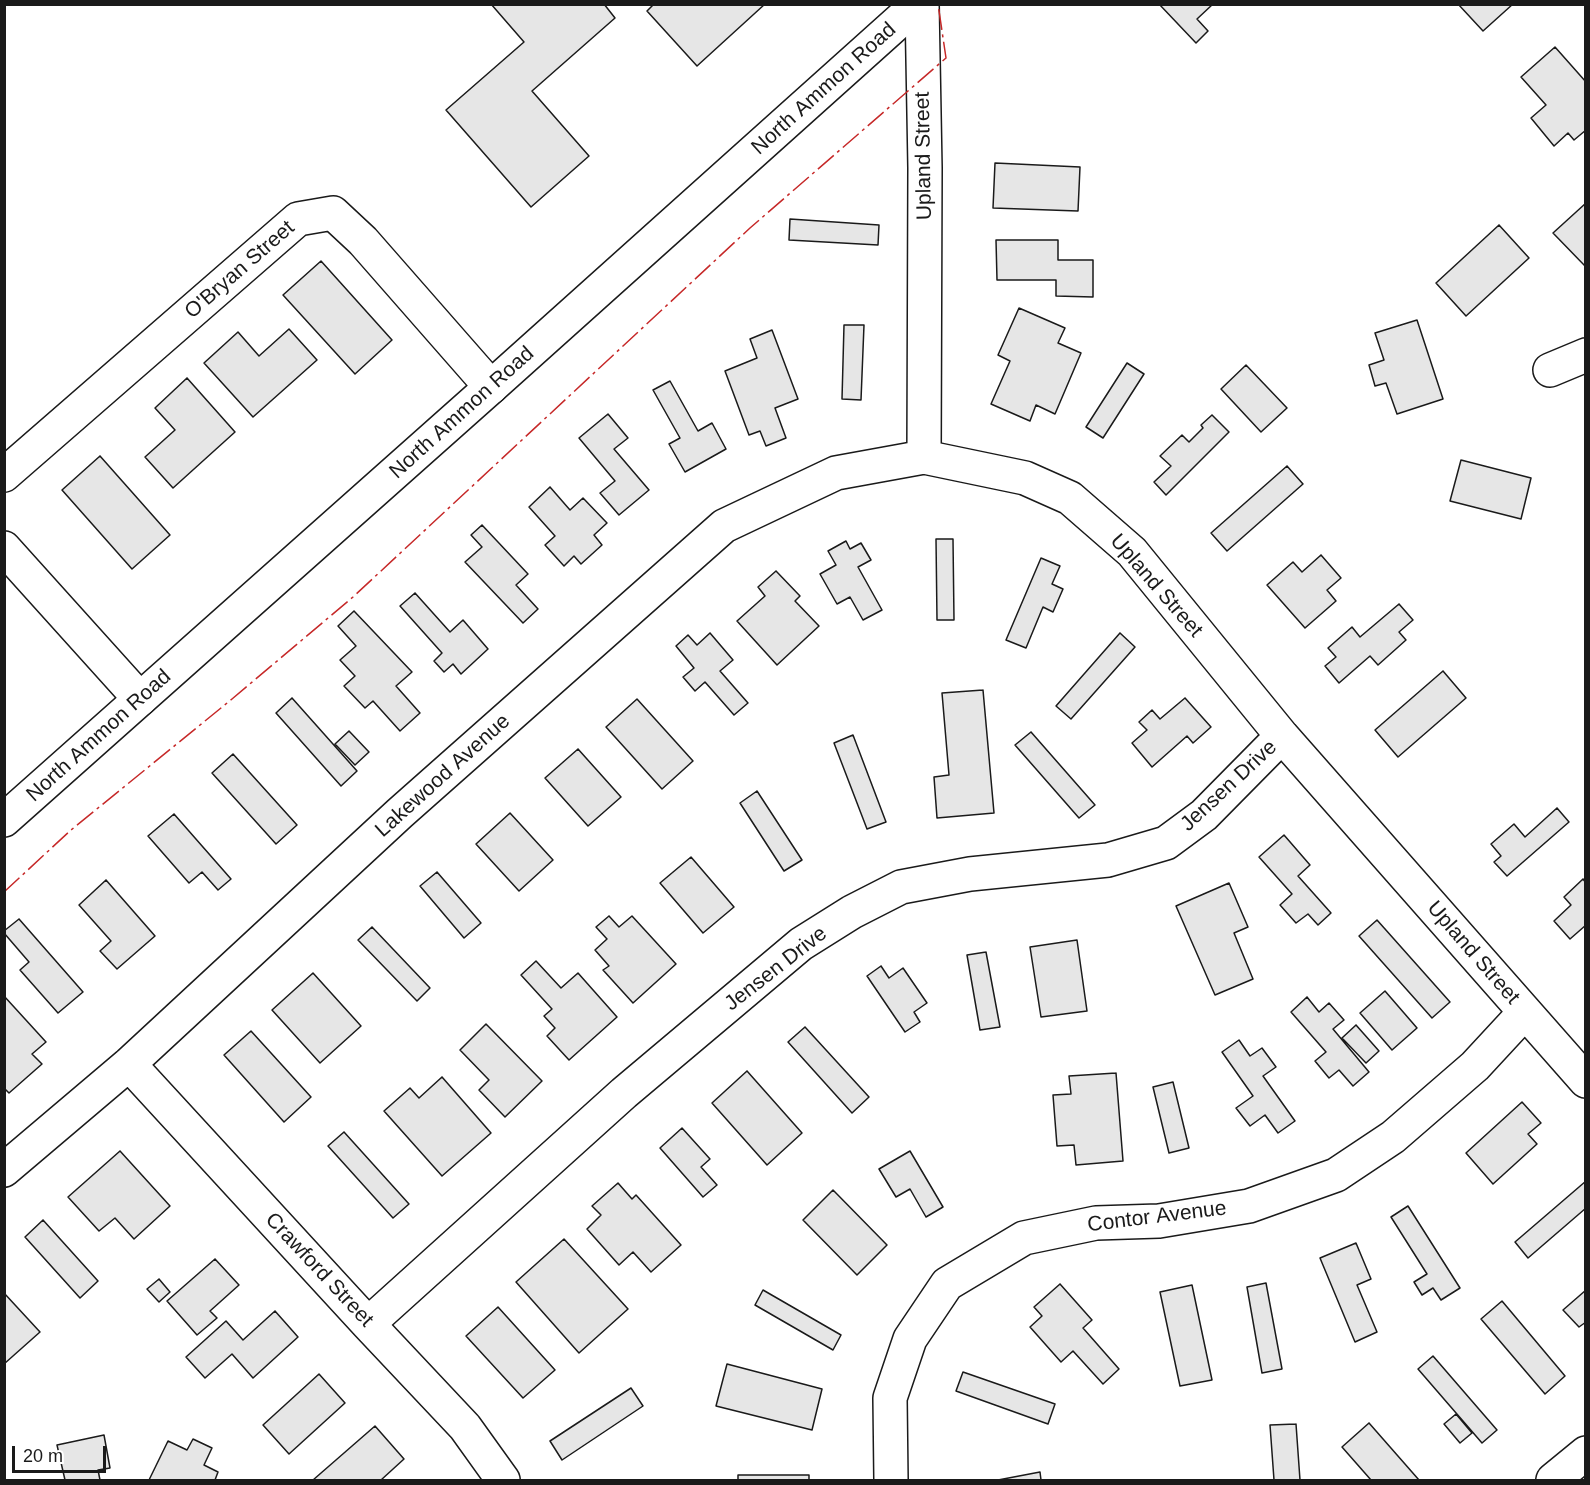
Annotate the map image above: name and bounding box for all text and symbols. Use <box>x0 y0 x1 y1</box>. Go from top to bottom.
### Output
street label: North Ammon Road <box>747 18 901 160</box>
street label: Upland Street <box>910 92 938 220</box>
street label: O'Bryan Street <box>180 216 300 324</box>
street label: North Ammon Road <box>385 342 539 484</box>
street label: Upland Street <box>1104 529 1208 643</box>
street label: North Ammon Road <box>22 665 176 807</box>
street label: Lakewood Avenue <box>371 709 515 843</box>
street label: Jensen Drive <box>1176 735 1282 837</box>
street label: Upland Street <box>1421 896 1525 1010</box>
street label: Jensen Drive <box>720 921 832 1017</box>
street label: Contor Avenue <box>1086 1196 1228 1238</box>
street label: Crawford Street <box>260 1208 378 1332</box>
scale bar <box>15 1434 110 1472</box>
text: 20 m <box>23 1446 63 1466</box>

